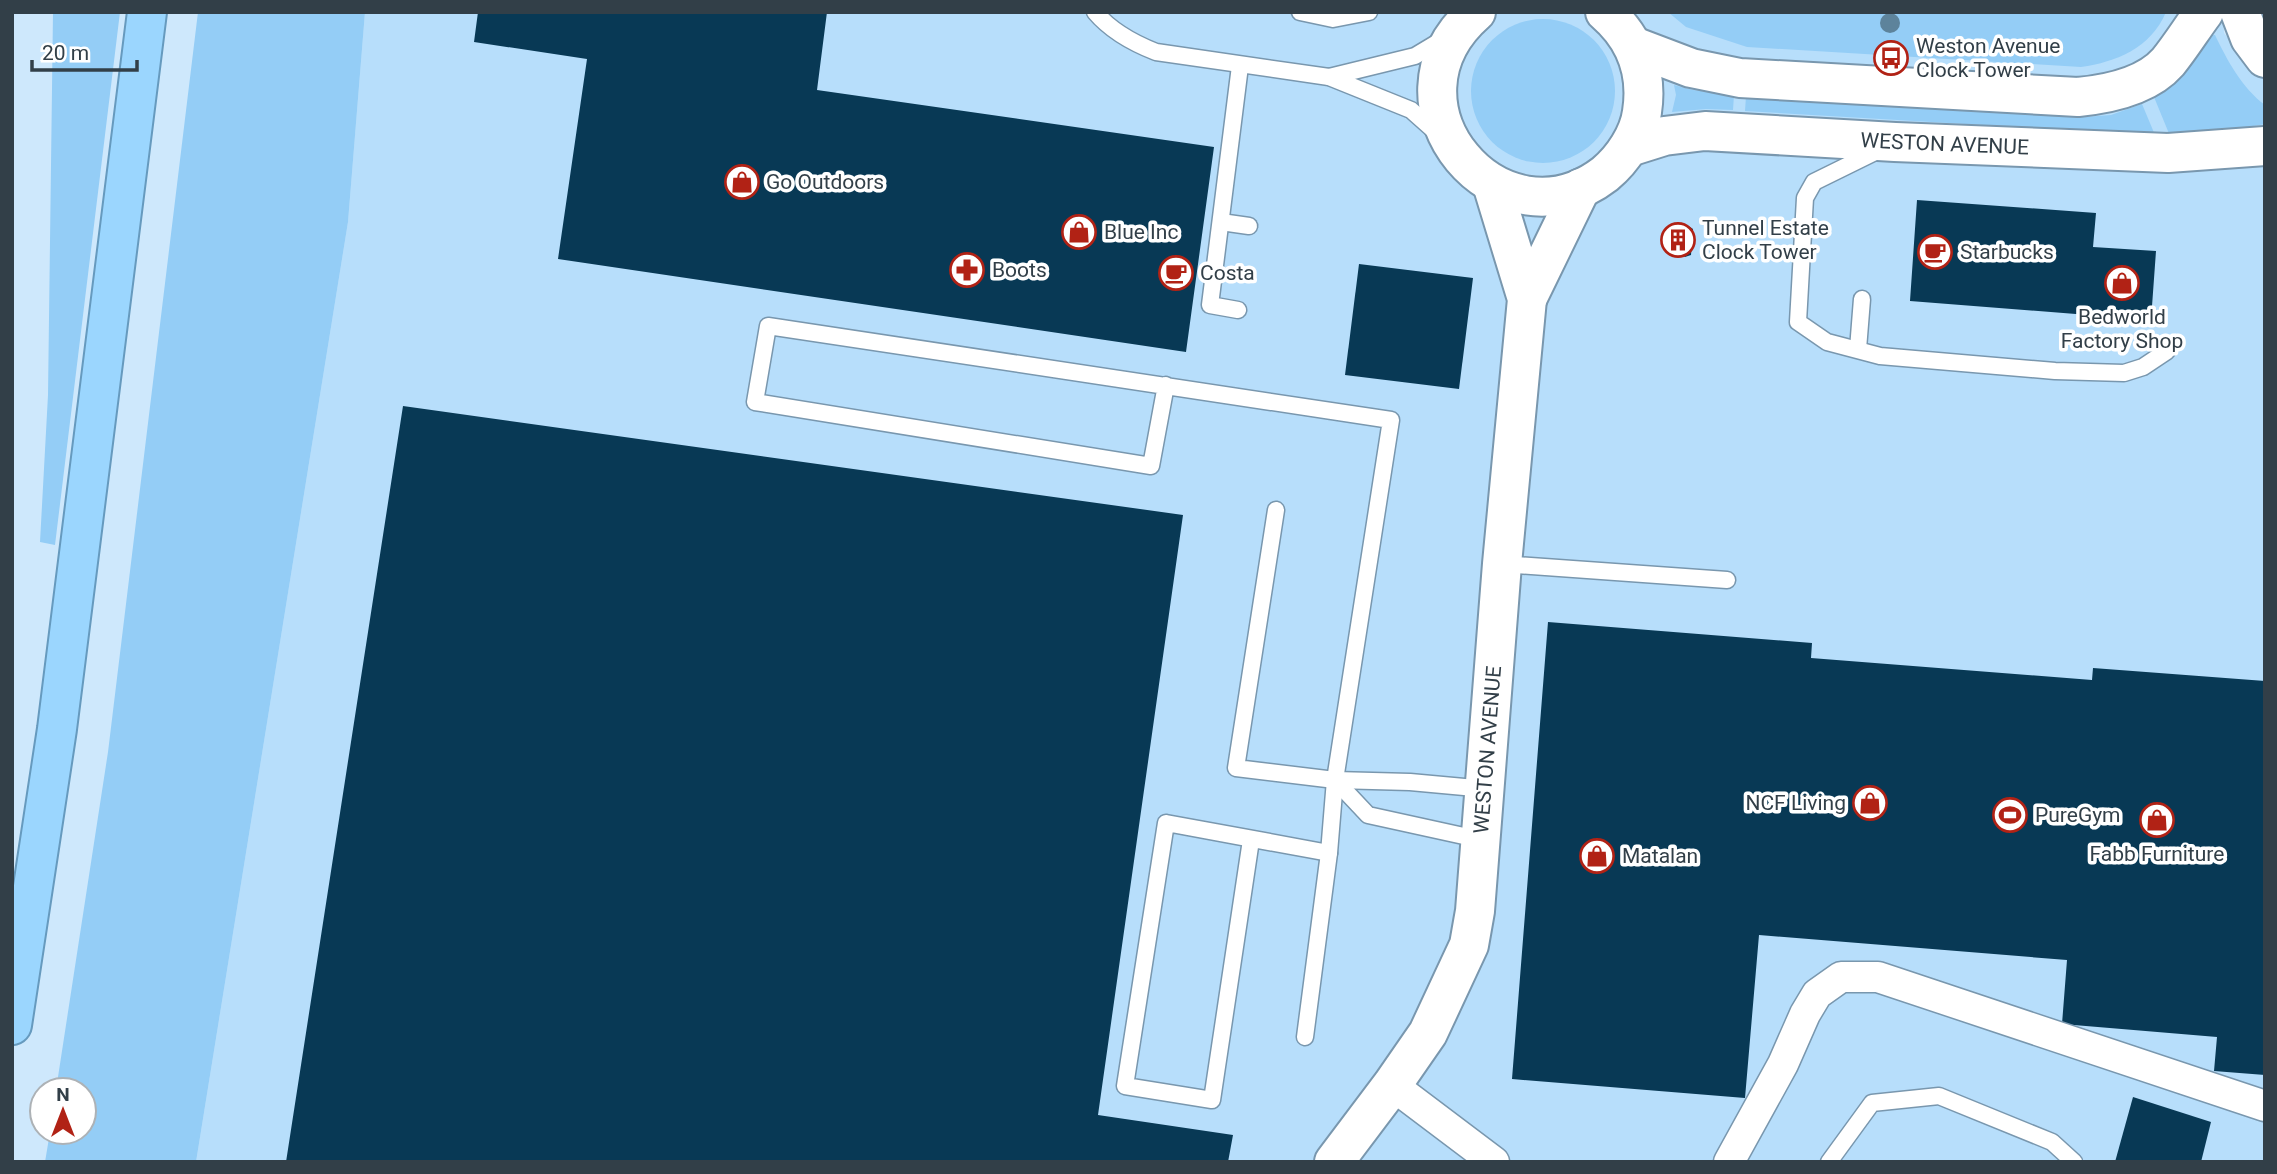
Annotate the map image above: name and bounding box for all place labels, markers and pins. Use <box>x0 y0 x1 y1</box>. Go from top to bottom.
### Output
place label: Weston Avenue Clock Tower <box>1916 34 2060 82</box>
bus stop icon: Weston Avenue Clock Tower <box>1872 39 1910 77</box>
shop icon: Go Outdoors <box>723 163 761 201</box>
place label: Go Outdoors <box>766 170 884 194</box>
shop icon: Blue Inc <box>1060 213 1098 251</box>
place label: Tunnel Estate Clock Tower <box>1702 216 1829 264</box>
place label: Blue Inc <box>1104 220 1178 244</box>
building icon: Tunnel Estate Clock Tower <box>1659 221 1697 259</box>
cafe icon: Starbucks <box>1916 233 1954 271</box>
place label: Starbucks <box>1960 240 2054 264</box>
pharmacy icon: Boots <box>948 251 986 289</box>
cafe icon: Costa <box>1157 254 1195 292</box>
place label: Boots <box>992 258 1047 282</box>
place label: Costa <box>1200 261 1255 285</box>
shop icon: Bedworld Factory Shop <box>2103 264 2141 302</box>
place label: Bedworld Factory Shop <box>2061 305 2183 353</box>
shop icon: NCF Living <box>1851 784 1889 822</box>
place label: NCF Living <box>1745 791 1846 815</box>
sports icon: PureGym <box>1991 796 2029 834</box>
shop icon: Fabb Furniture <box>2138 801 2176 839</box>
place label: PureGym <box>2035 803 2121 827</box>
shop icon: Matalan <box>1578 837 1616 875</box>
place label: Fabb Furniture <box>2090 842 2224 866</box>
place label: Matalan <box>1622 844 1698 868</box>

